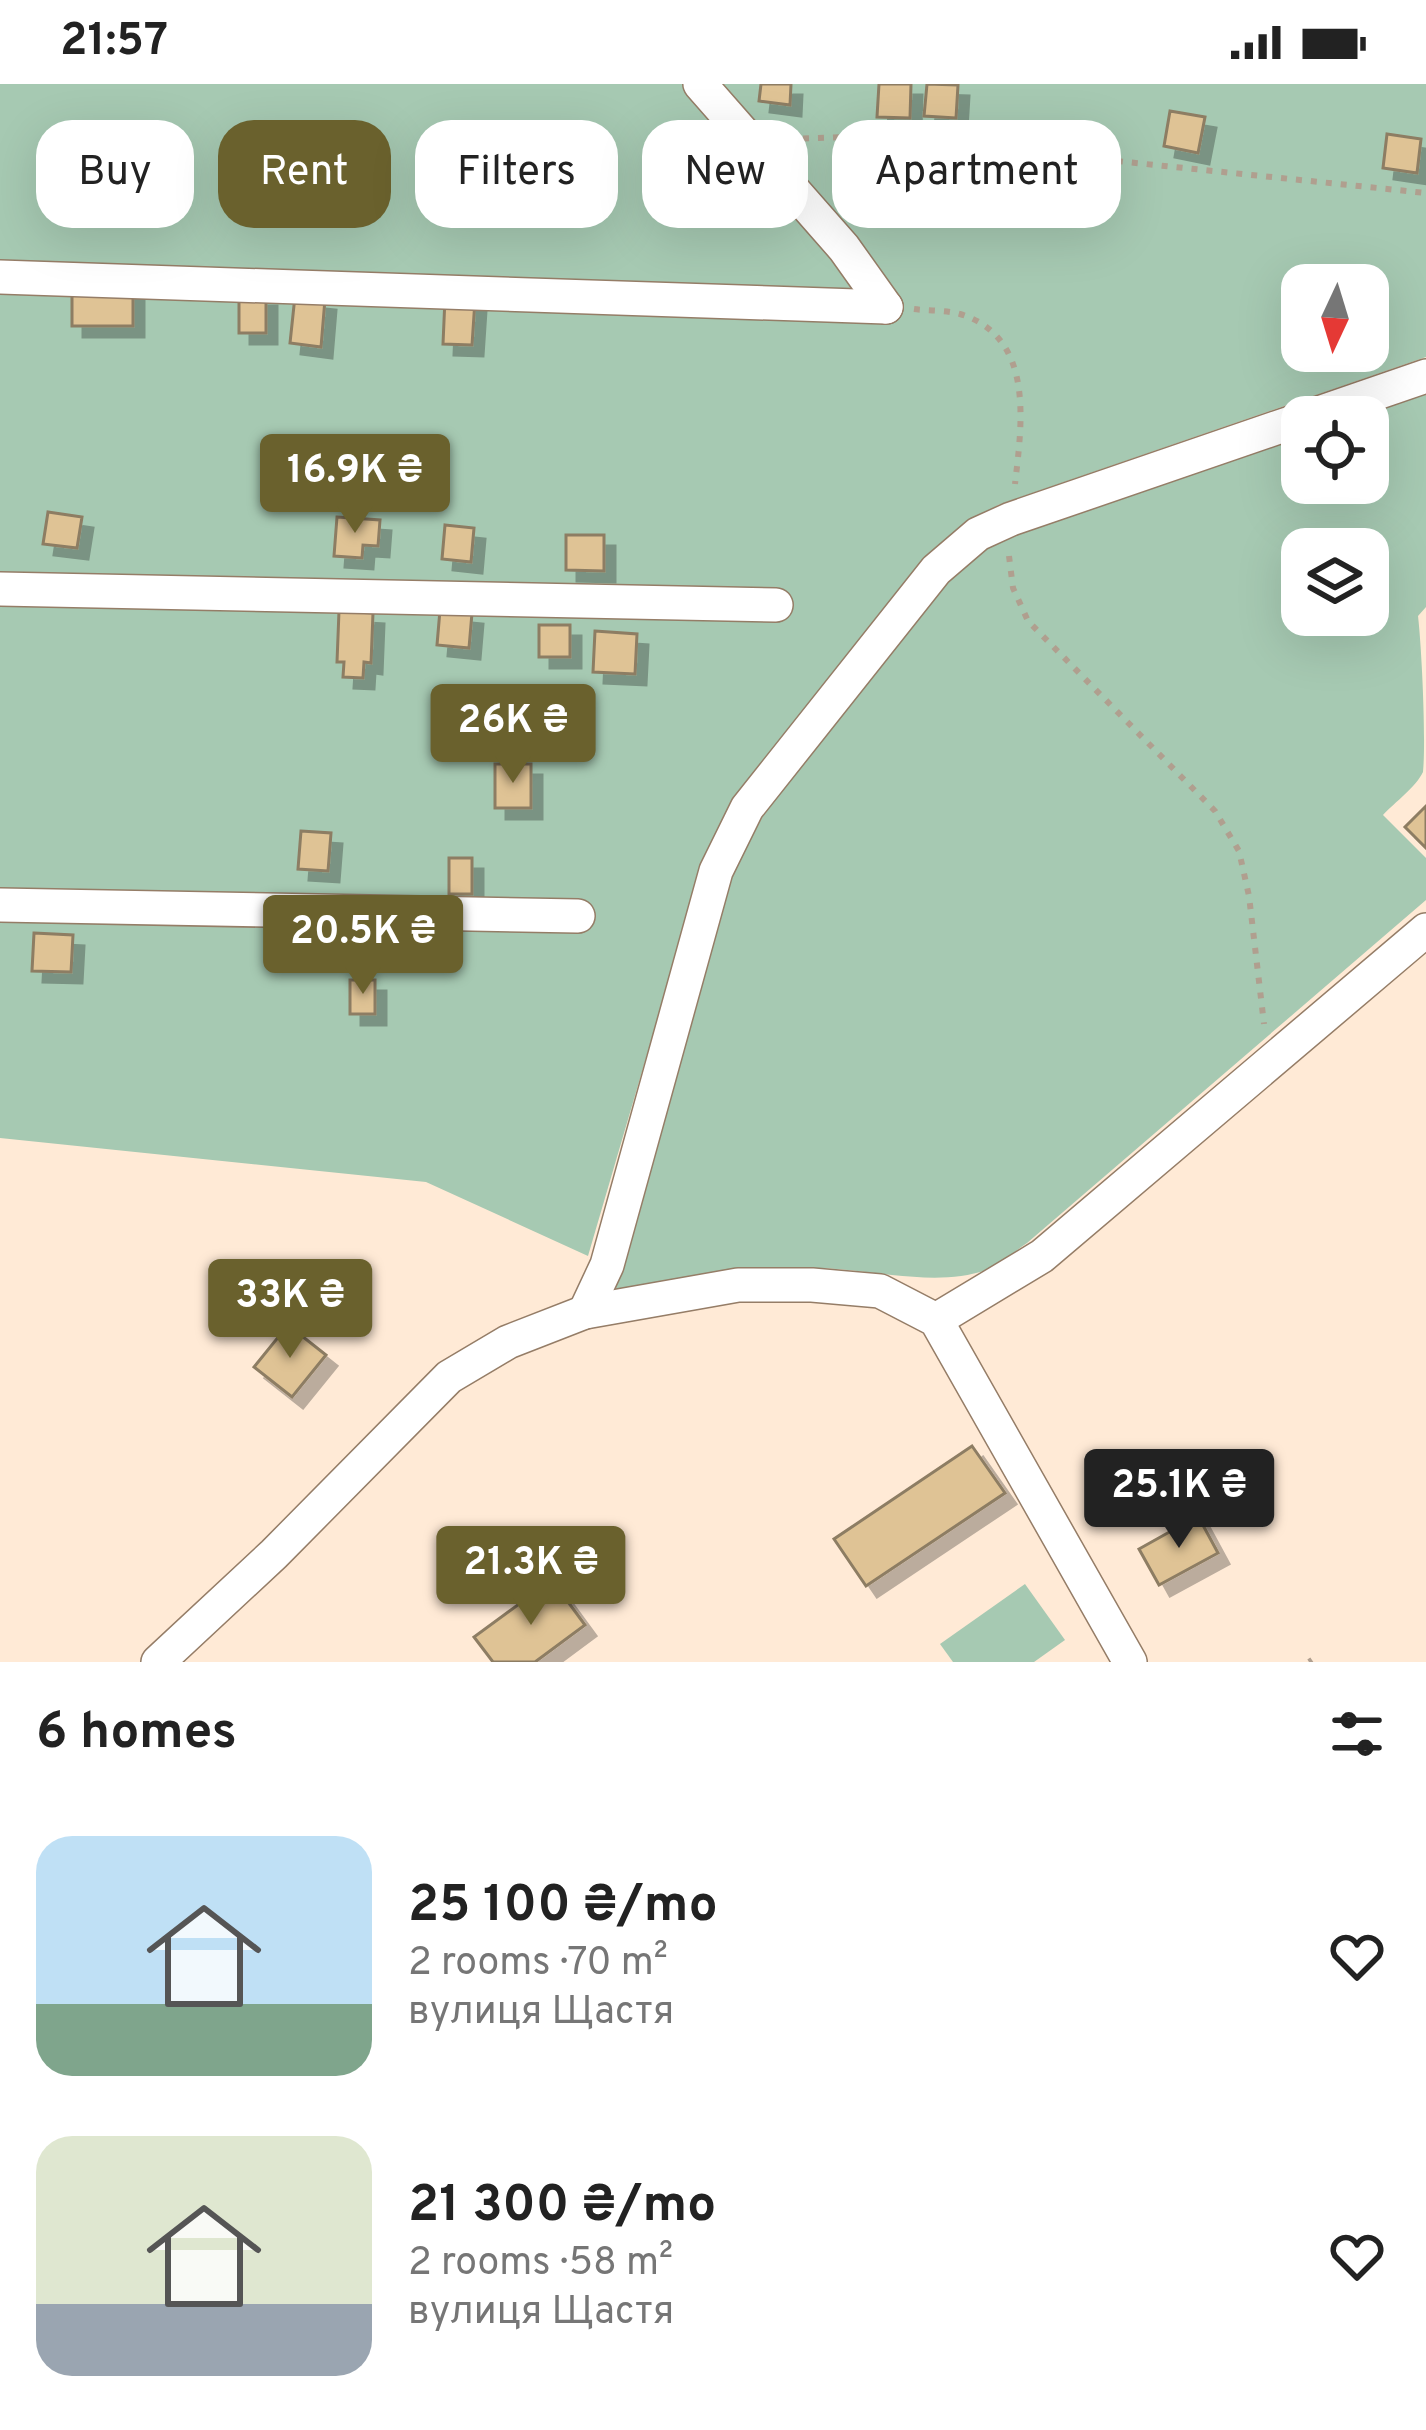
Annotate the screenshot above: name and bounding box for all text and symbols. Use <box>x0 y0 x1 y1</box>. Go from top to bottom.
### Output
text: 21:57 <box>60 14 168 71</box>
chip: Buy <box>36 120 194 228</box>
chip: Rent <box>218 120 391 228</box>
chip: Filters <box>415 120 618 228</box>
chip: New <box>642 120 808 228</box>
chip: Apartment <box>832 120 1121 228</box>
north arrow <box>1281 264 1389 372</box>
map controls <box>1281 264 1389 636</box>
button: locate <box>1281 396 1389 504</box>
pin: 16.9K ₴ <box>244 434 466 536</box>
text: 16.9K ₴ <box>287 448 423 497</box>
button: layers <box>1281 528 1389 636</box>
pin: 26K ₴ <box>429 684 597 786</box>
text: 26K ₴ <box>458 698 568 747</box>
pin: 20.5K ₴ <box>252 895 474 997</box>
text: 20.5K ₴ <box>290 909 436 958</box>
pin: 33K ₴ <box>206 1259 374 1361</box>
text: 33K ₴ <box>235 1273 345 1322</box>
pin: 25.1K ₴ <box>1068 1449 1290 1551</box>
text: 25.1K ₴ <box>1111 1463 1247 1512</box>
pin: 21.3K ₴ <box>420 1526 642 1628</box>
text: 21.3K ₴ <box>463 1540 599 1589</box>
icon: filters <box>1324 1701 1390 1767</box>
text: 6 homes <box>36 1702 237 1767</box>
text: 25 100 ₴/mo <box>408 1875 718 1940</box>
icon: home <box>132 1884 276 2028</box>
icon: heart <box>1324 1923 1390 1989</box>
text: 2 rooms · 70 m² <box>408 1940 668 1989</box>
text: вулиця Щастя <box>408 1989 674 2038</box>
text: 21 300 ₴/mo <box>408 2175 716 2240</box>
icon: home <box>132 2184 276 2328</box>
icon: heart <box>1324 2223 1390 2289</box>
text: 2 rooms · 58 m² <box>408 2240 673 2289</box>
text: вулиця Щастя <box>408 2289 674 2338</box>

